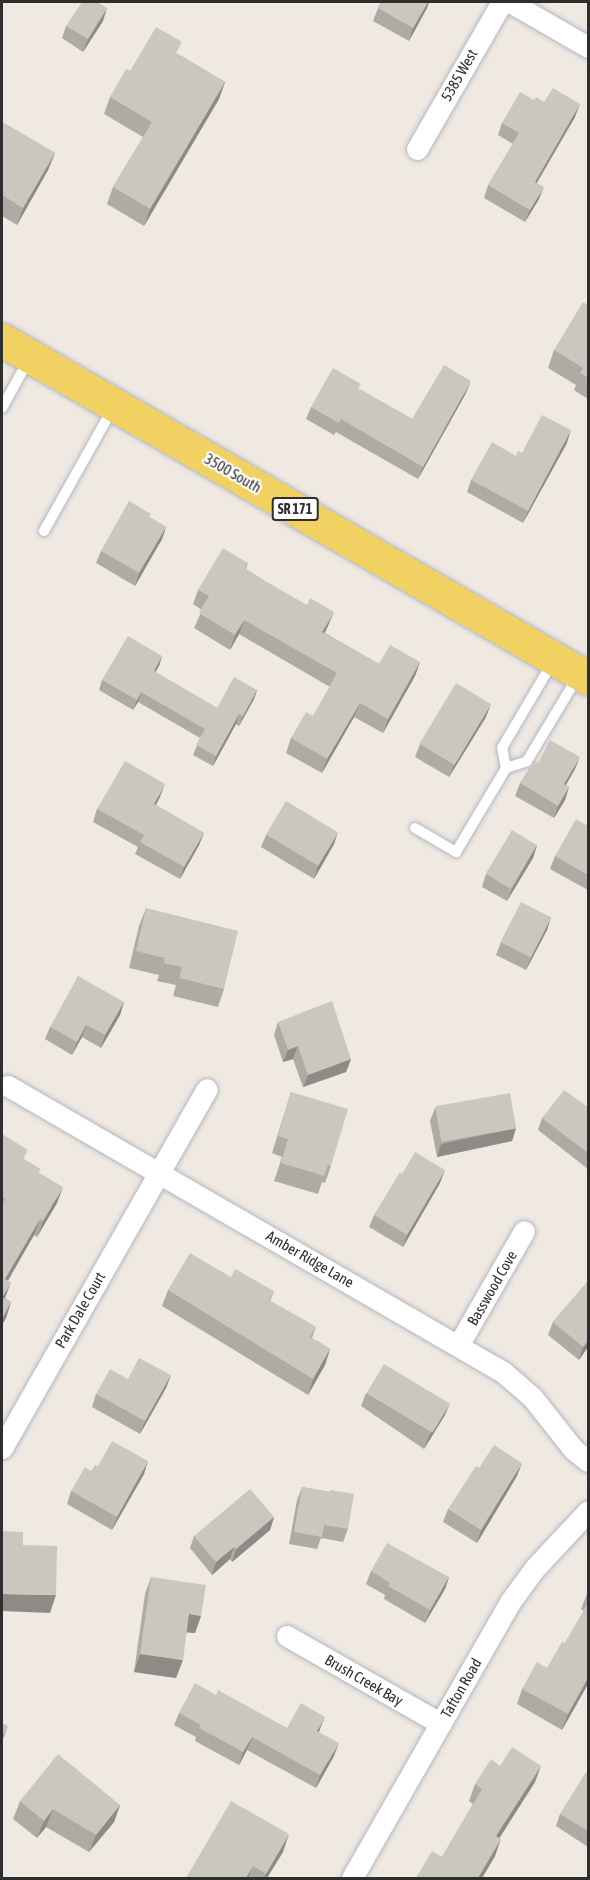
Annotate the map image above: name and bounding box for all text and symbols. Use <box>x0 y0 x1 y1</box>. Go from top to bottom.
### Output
street label: 5385 West <box>437 46 481 104</box>
street label: 3500 South <box>201 450 265 496</box>
road number: SR 171 <box>271 498 319 520</box>
street label: Amber Ridge Lane <box>263 1227 357 1291</box>
street label: Basswood Cove <box>463 1247 521 1329</box>
street label: Park Dale Court <box>51 1269 109 1351</box>
street label: Brush Creek Bay <box>322 1650 406 1710</box>
street label: Tafton Road <box>437 1655 485 1721</box>

